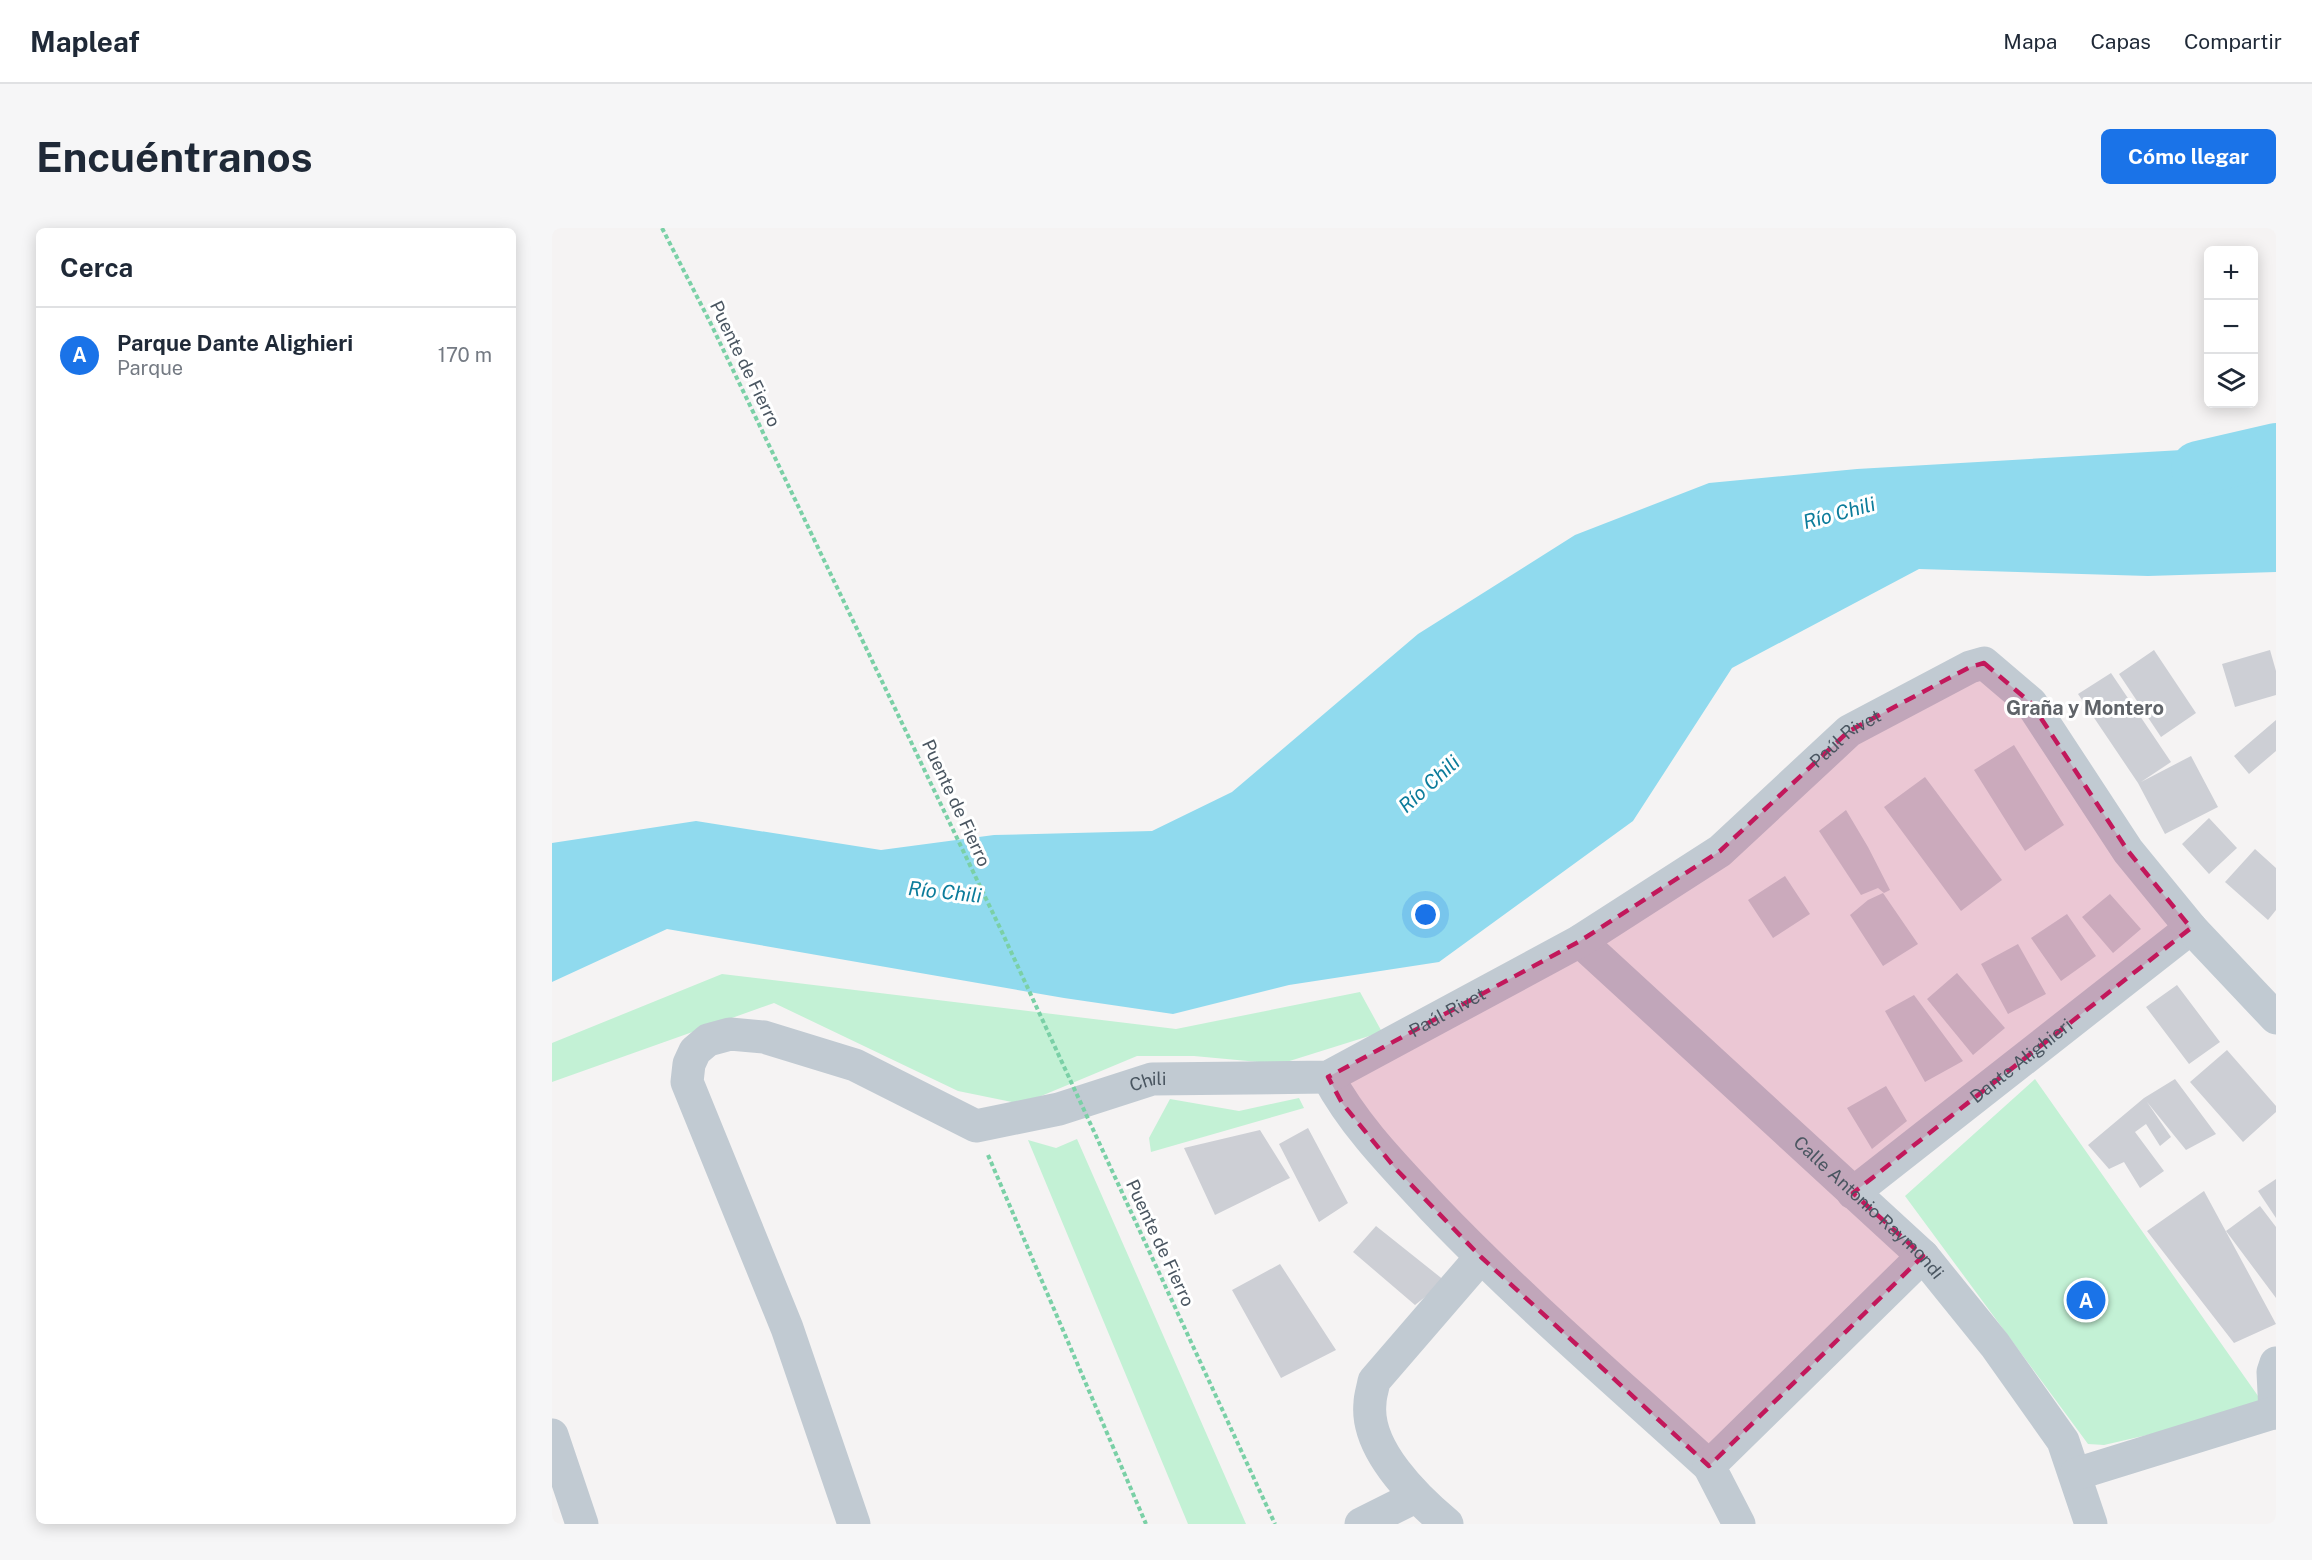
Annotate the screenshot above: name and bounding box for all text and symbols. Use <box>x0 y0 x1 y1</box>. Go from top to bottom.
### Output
text: Mapleaf <box>30 25 140 58</box>
text: Mapa <box>2003 29 2057 54</box>
text: Capas <box>2090 29 2151 54</box>
text: Compartir <box>2184 29 2282 54</box>
button: Cómo llegar <box>2101 129 2276 184</box>
text: Encuéntranos <box>36 132 313 181</box>
map controls <box>2204 246 2258 408</box>
button: + <box>2204 246 2258 300</box>
text: Cerca <box>60 252 133 283</box>
street label: Puente de Fierro <box>706 297 785 430</box>
button: − <box>2204 300 2258 354</box>
text: Parque Dante Alighieri <box>117 330 353 356</box>
text: A <box>72 343 87 367</box>
text: 170 m <box>438 343 492 367</box>
button: layers <box>2204 354 2258 408</box>
text: Parque <box>117 356 183 380</box>
water label: Río Chili <box>1800 492 1878 534</box>
district label: Graña y Montero <box>2006 696 2164 720</box>
street label: Paúl Rivet <box>1805 705 1884 772</box>
street label: Puente de Fierro <box>918 736 995 870</box>
water label: Río Chili <box>1394 750 1465 818</box>
water label: Río Chili <box>907 876 983 908</box>
your location <box>1411 900 1440 929</box>
street label: Paúl Rivet <box>1405 983 1489 1041</box>
street label: Dante Alighieri <box>1966 1014 2076 1107</box>
street label: Chili <box>1127 1068 1166 1096</box>
street label: Calle Antonio Raymondi <box>1790 1132 1948 1283</box>
street label: Puente de Fierro <box>1122 1176 1199 1310</box>
pin: A <box>2066 1278 2105 1322</box>

